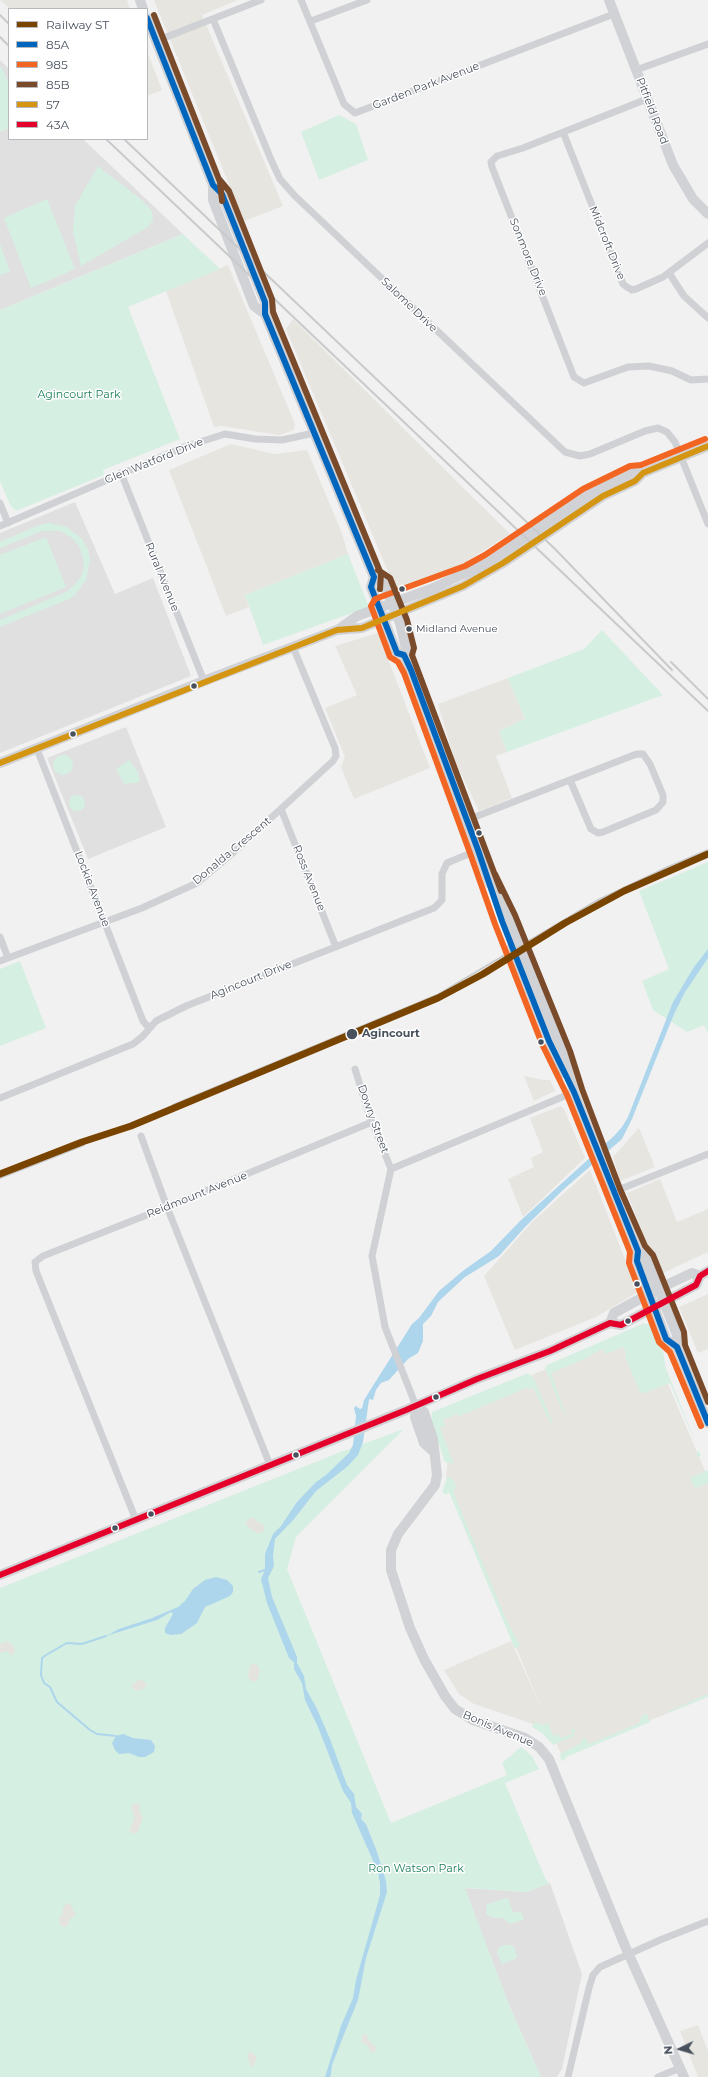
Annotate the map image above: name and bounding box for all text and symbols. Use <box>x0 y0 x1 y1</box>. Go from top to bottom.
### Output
legend <box>8 8 148 140</box>
text: Railway ST <box>46 17 109 32</box>
text: 85A <box>46 37 69 52</box>
text: 985 <box>46 57 68 72</box>
street label: Garden Park Avenue <box>371 60 481 112</box>
street label: Pitfield Road <box>633 76 671 146</box>
text: 85B <box>46 77 70 92</box>
text: 57 <box>46 97 60 112</box>
text: 43A <box>46 117 69 132</box>
street label: Midcroft Drive <box>586 204 628 282</box>
street label: Sonmore Drive <box>506 216 550 298</box>
street label: Salome Drive <box>378 275 440 335</box>
park label: Agincourt Park <box>37 388 121 402</box>
street label: Glen Watford Drive <box>103 435 205 487</box>
street label: Rural Avenue <box>142 541 182 613</box>
unlabelled marker <box>397 584 407 594</box>
place label: Midland Avenue <box>416 623 498 635</box>
marker: Midland Avenue <box>404 624 414 634</box>
unlabelled marker <box>189 681 199 691</box>
unlabelled marker <box>68 729 78 739</box>
street label: Donalda Crescent <box>190 814 274 888</box>
unlabelled marker <box>474 828 484 838</box>
street label: Ross Avenue <box>290 843 328 913</box>
street label: Lockie Avenue <box>72 849 112 929</box>
street label: Agincourt Drive <box>208 958 294 1002</box>
marker: Agincourt <box>345 1027 359 1041</box>
place label: Agincourt <box>362 1027 420 1041</box>
unlabelled marker <box>536 1037 546 1047</box>
street label: Dowry Street <box>354 1083 392 1155</box>
street label: Reidmount Avenue <box>145 1169 249 1221</box>
unlabelled marker <box>632 1279 642 1289</box>
unlabelled marker <box>623 1316 633 1326</box>
unlabelled marker <box>431 1392 441 1402</box>
unlabelled marker <box>291 1450 301 1460</box>
unlabelled marker <box>146 1509 156 1519</box>
unlabelled marker <box>110 1523 120 1533</box>
street label: Bonis Avenue <box>461 1708 535 1750</box>
park label: Ron Watson Park <box>368 1862 464 1876</box>
north arrow <box>660 2029 700 2069</box>
text: N <box>661 2045 675 2055</box>

